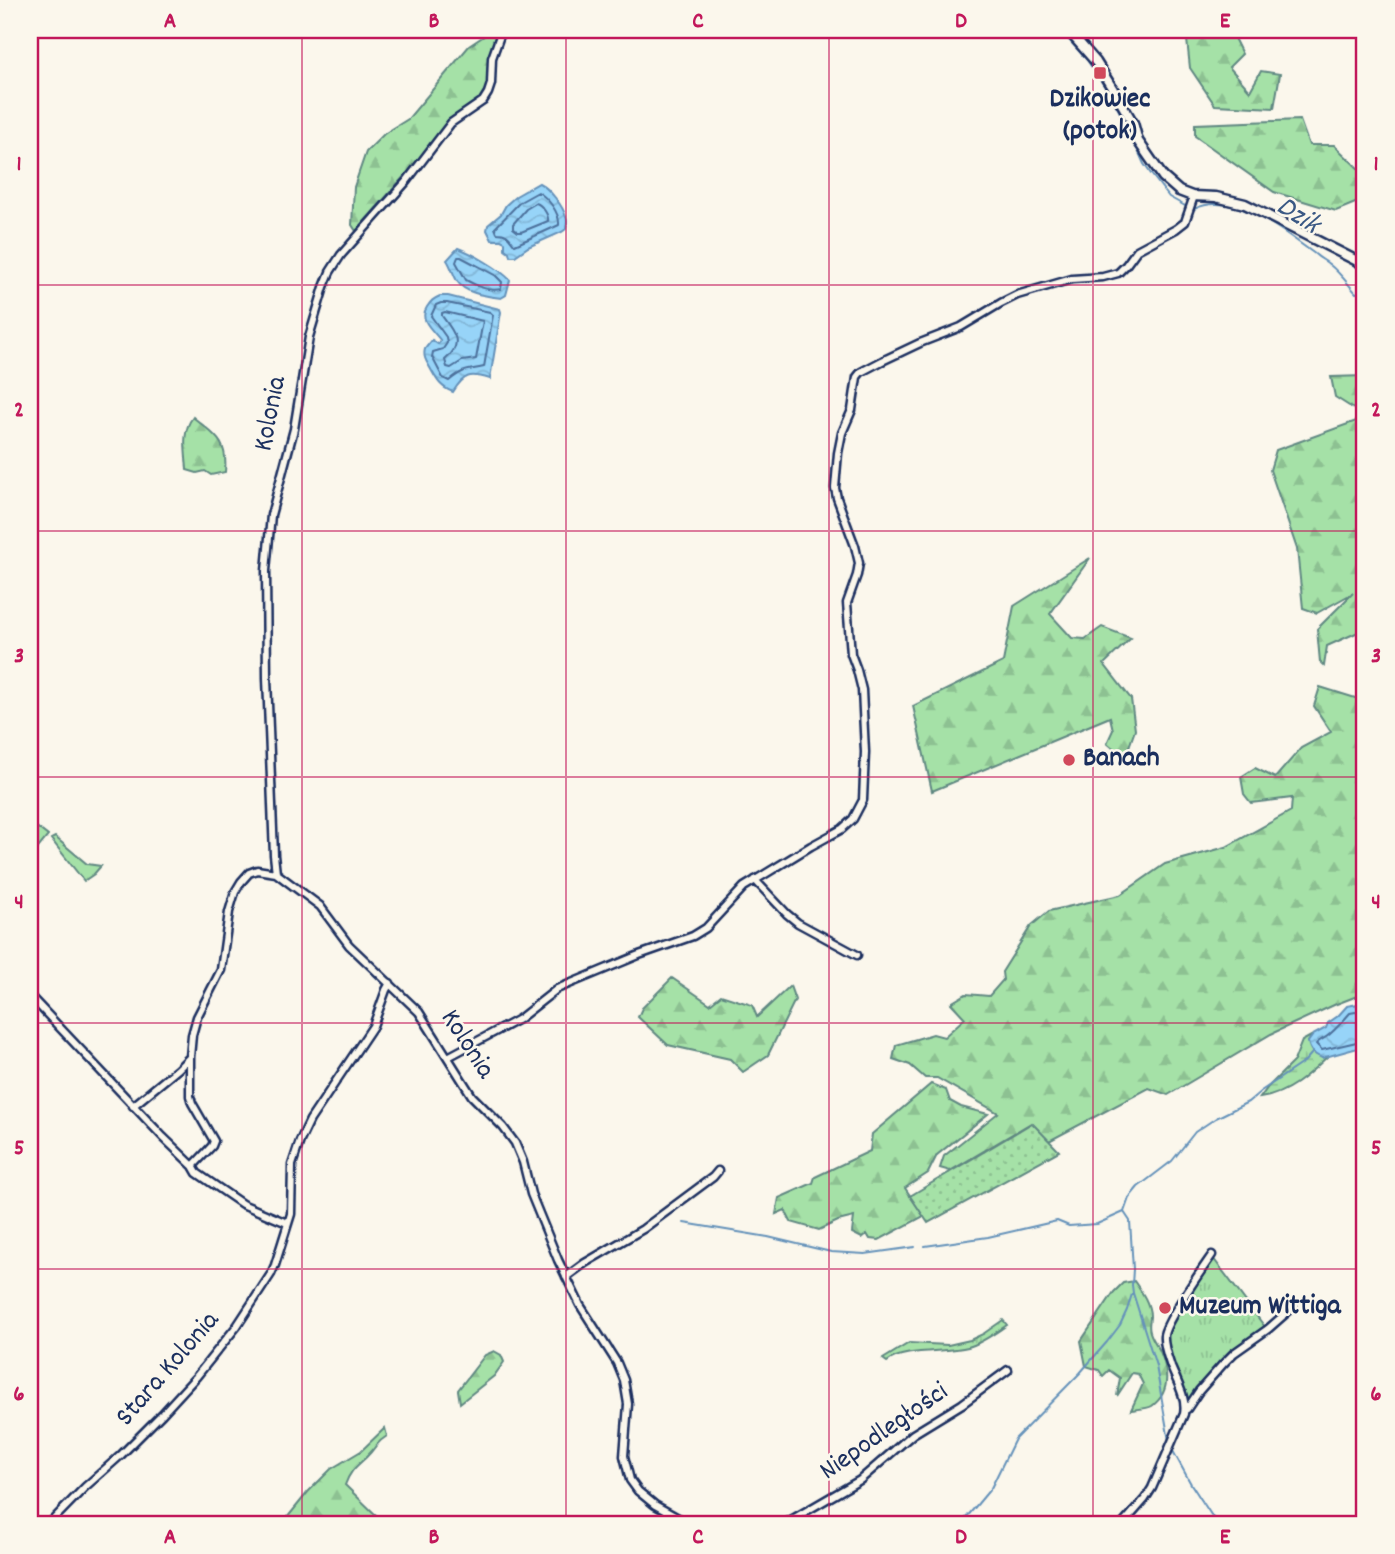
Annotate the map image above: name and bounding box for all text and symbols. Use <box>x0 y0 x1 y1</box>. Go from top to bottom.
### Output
text: A <box>164 6 176 39</box>
text: B <box>429 6 440 39</box>
text: C <box>692 6 704 39</box>
text: D <box>955 6 967 39</box>
text: E <box>1220 6 1231 39</box>
marker: Dzikowiec (potok) <box>1092 65 1108 81</box>
place label: Dzikowiec (potok) <box>1050 81 1150 153</box>
text: 1 <box>16 149 22 182</box>
text: 1 <box>1373 149 1379 182</box>
water label: Dzik <box>1267 187 1330 249</box>
street label: Kolonia <box>245 372 299 455</box>
text: 2 <box>14 395 24 428</box>
text: 2 <box>1371 395 1381 428</box>
text: 3 <box>14 641 24 674</box>
text: 3 <box>1371 641 1381 674</box>
place label: Banach <box>1083 740 1160 780</box>
marker: Banach <box>1061 752 1077 768</box>
text: 4 <box>14 887 24 920</box>
text: 4 <box>1371 887 1381 920</box>
street label: Kolonia <box>429 1002 504 1088</box>
text: 5 <box>14 1133 24 1166</box>
text: 5 <box>1371 1133 1381 1166</box>
place label: Muzeum Wittiga <box>1179 1288 1341 1328</box>
marker: Muzeum Wittiga <box>1157 1300 1173 1316</box>
street label: Stara Kolonia <box>107 1303 231 1437</box>
street label: Niepodległości <box>812 1374 958 1492</box>
text: 6 <box>13 1379 25 1412</box>
text: 6 <box>1370 1379 1382 1412</box>
text: A <box>164 1522 176 1554</box>
text: B <box>429 1522 440 1554</box>
text: C <box>692 1522 704 1554</box>
text: D <box>955 1522 967 1554</box>
text: E <box>1220 1522 1231 1554</box>

